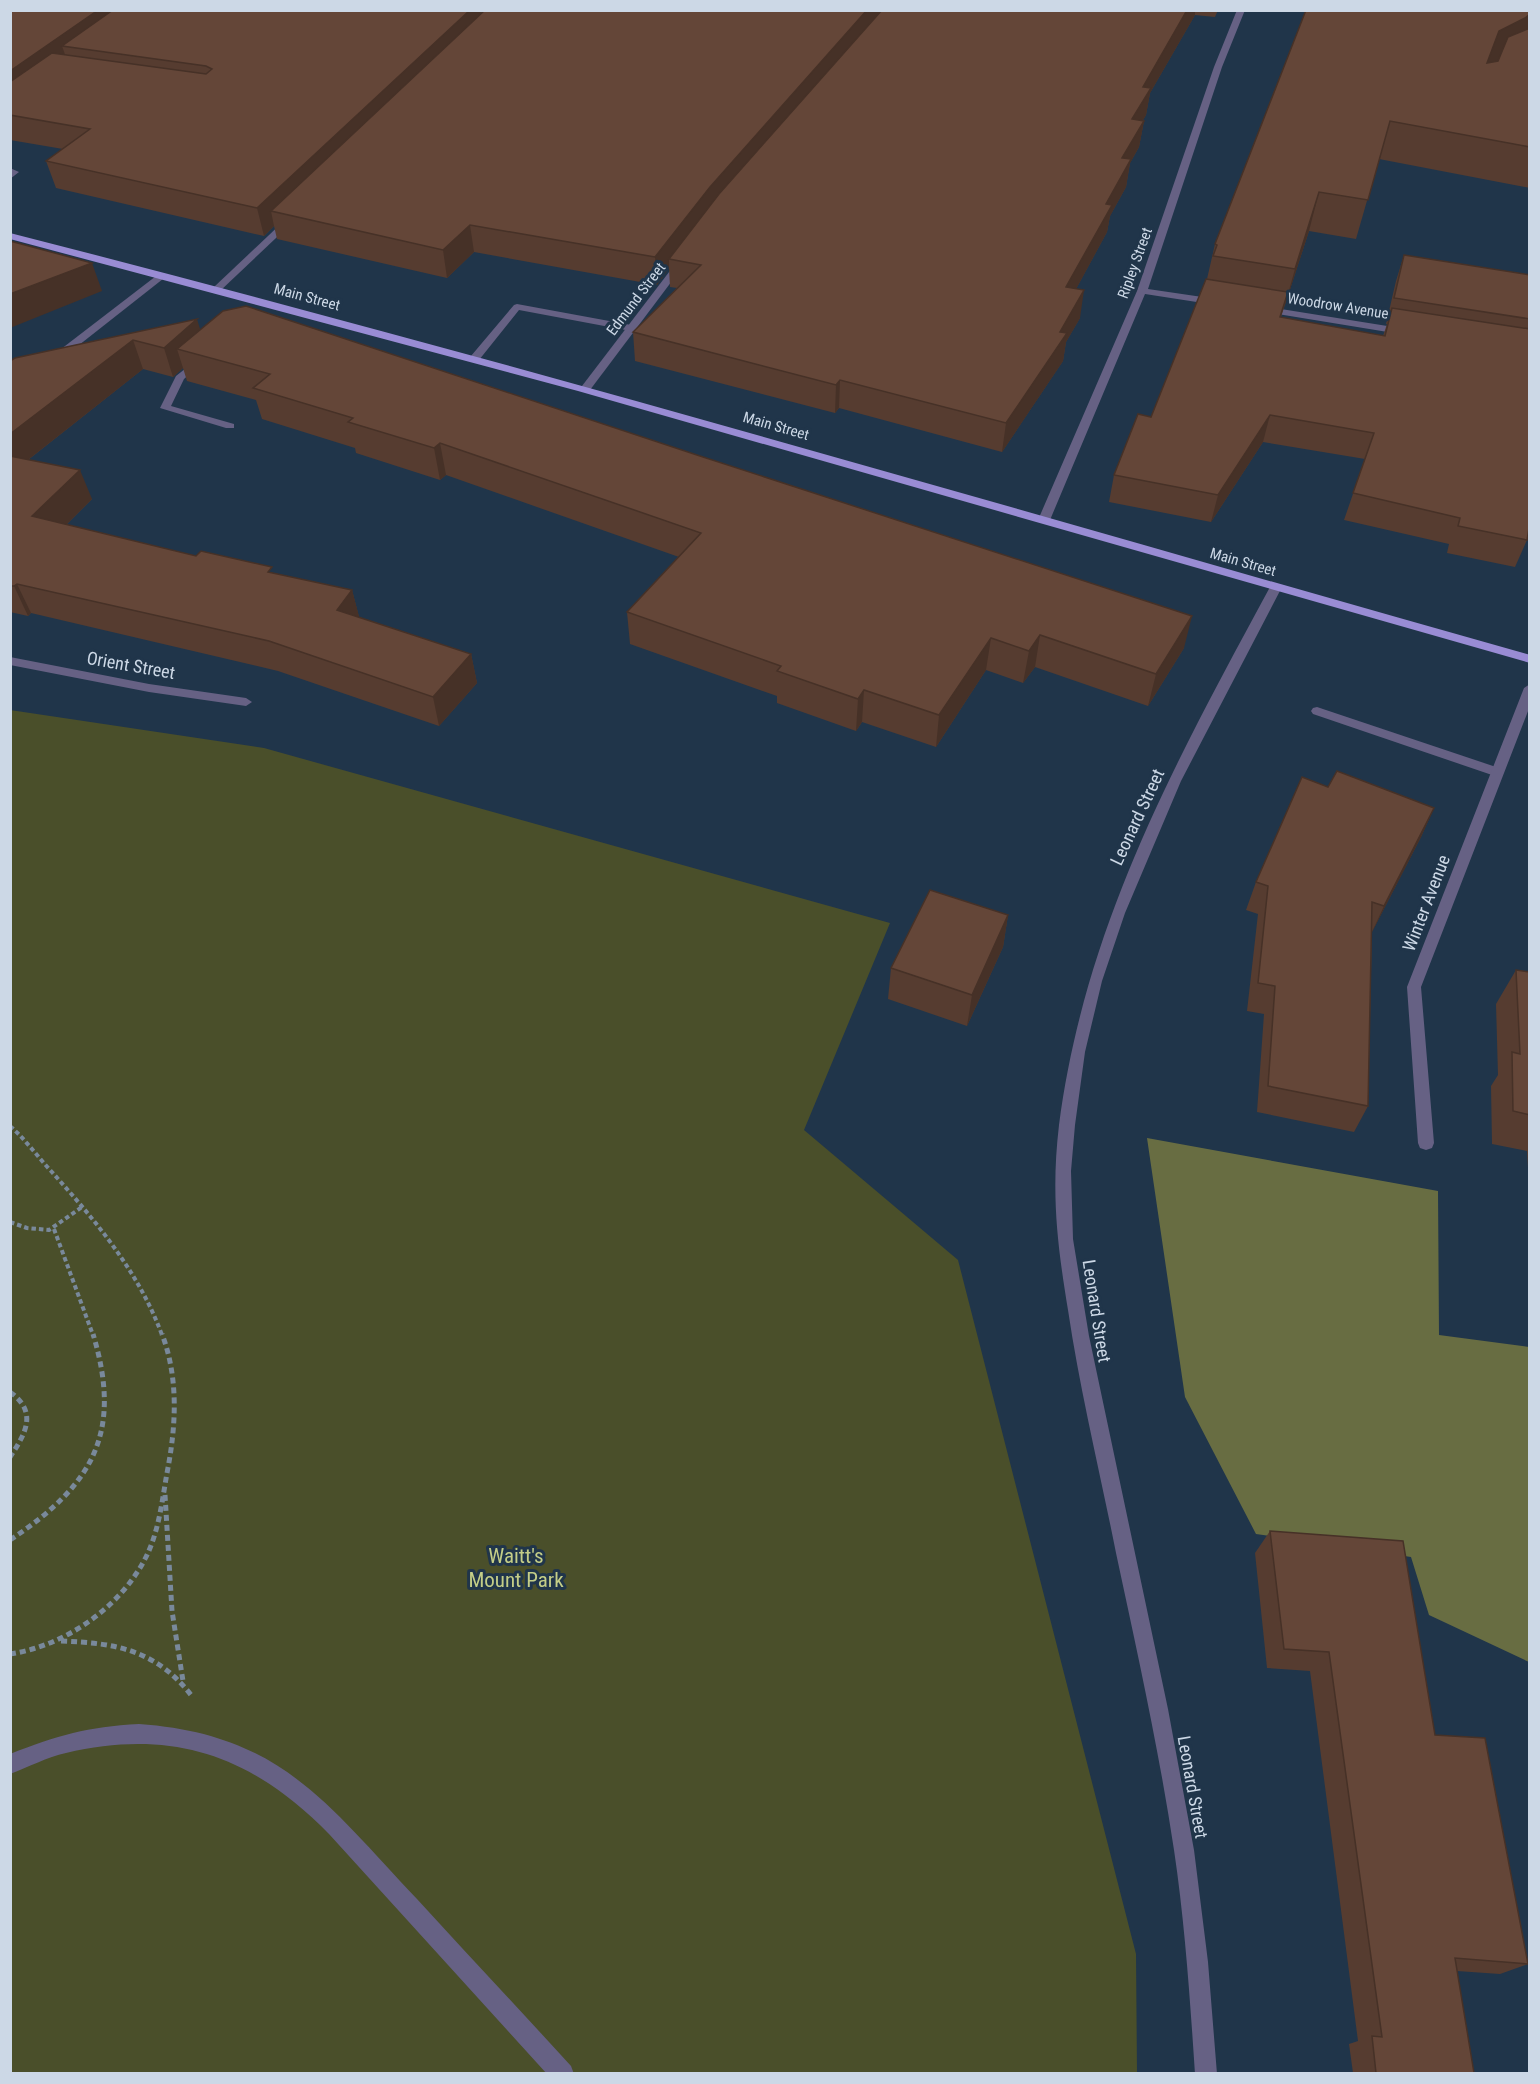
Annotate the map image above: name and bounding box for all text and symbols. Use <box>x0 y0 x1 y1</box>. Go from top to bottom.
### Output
street label: Ripley Street <box>1114 225 1156 301</box>
street label: Edmund Street <box>603 259 669 339</box>
street label: Main Street <box>272 280 342 314</box>
street label: Woodrow Avenue <box>1286 289 1390 323</box>
street label: Main Street <box>741 408 811 444</box>
street label: Main Street <box>1208 544 1278 580</box>
street label: Orient Street <box>85 647 177 683</box>
street label: Leonard Street <box>1106 765 1168 869</box>
street label: Winter Avenue <box>1398 852 1454 954</box>
street label: Leonard Street <box>1078 1258 1116 1364</box>
park label: Waitt's Mount Park <box>468 1544 564 1592</box>
street label: Leonard Street <box>1174 1734 1212 1840</box>

